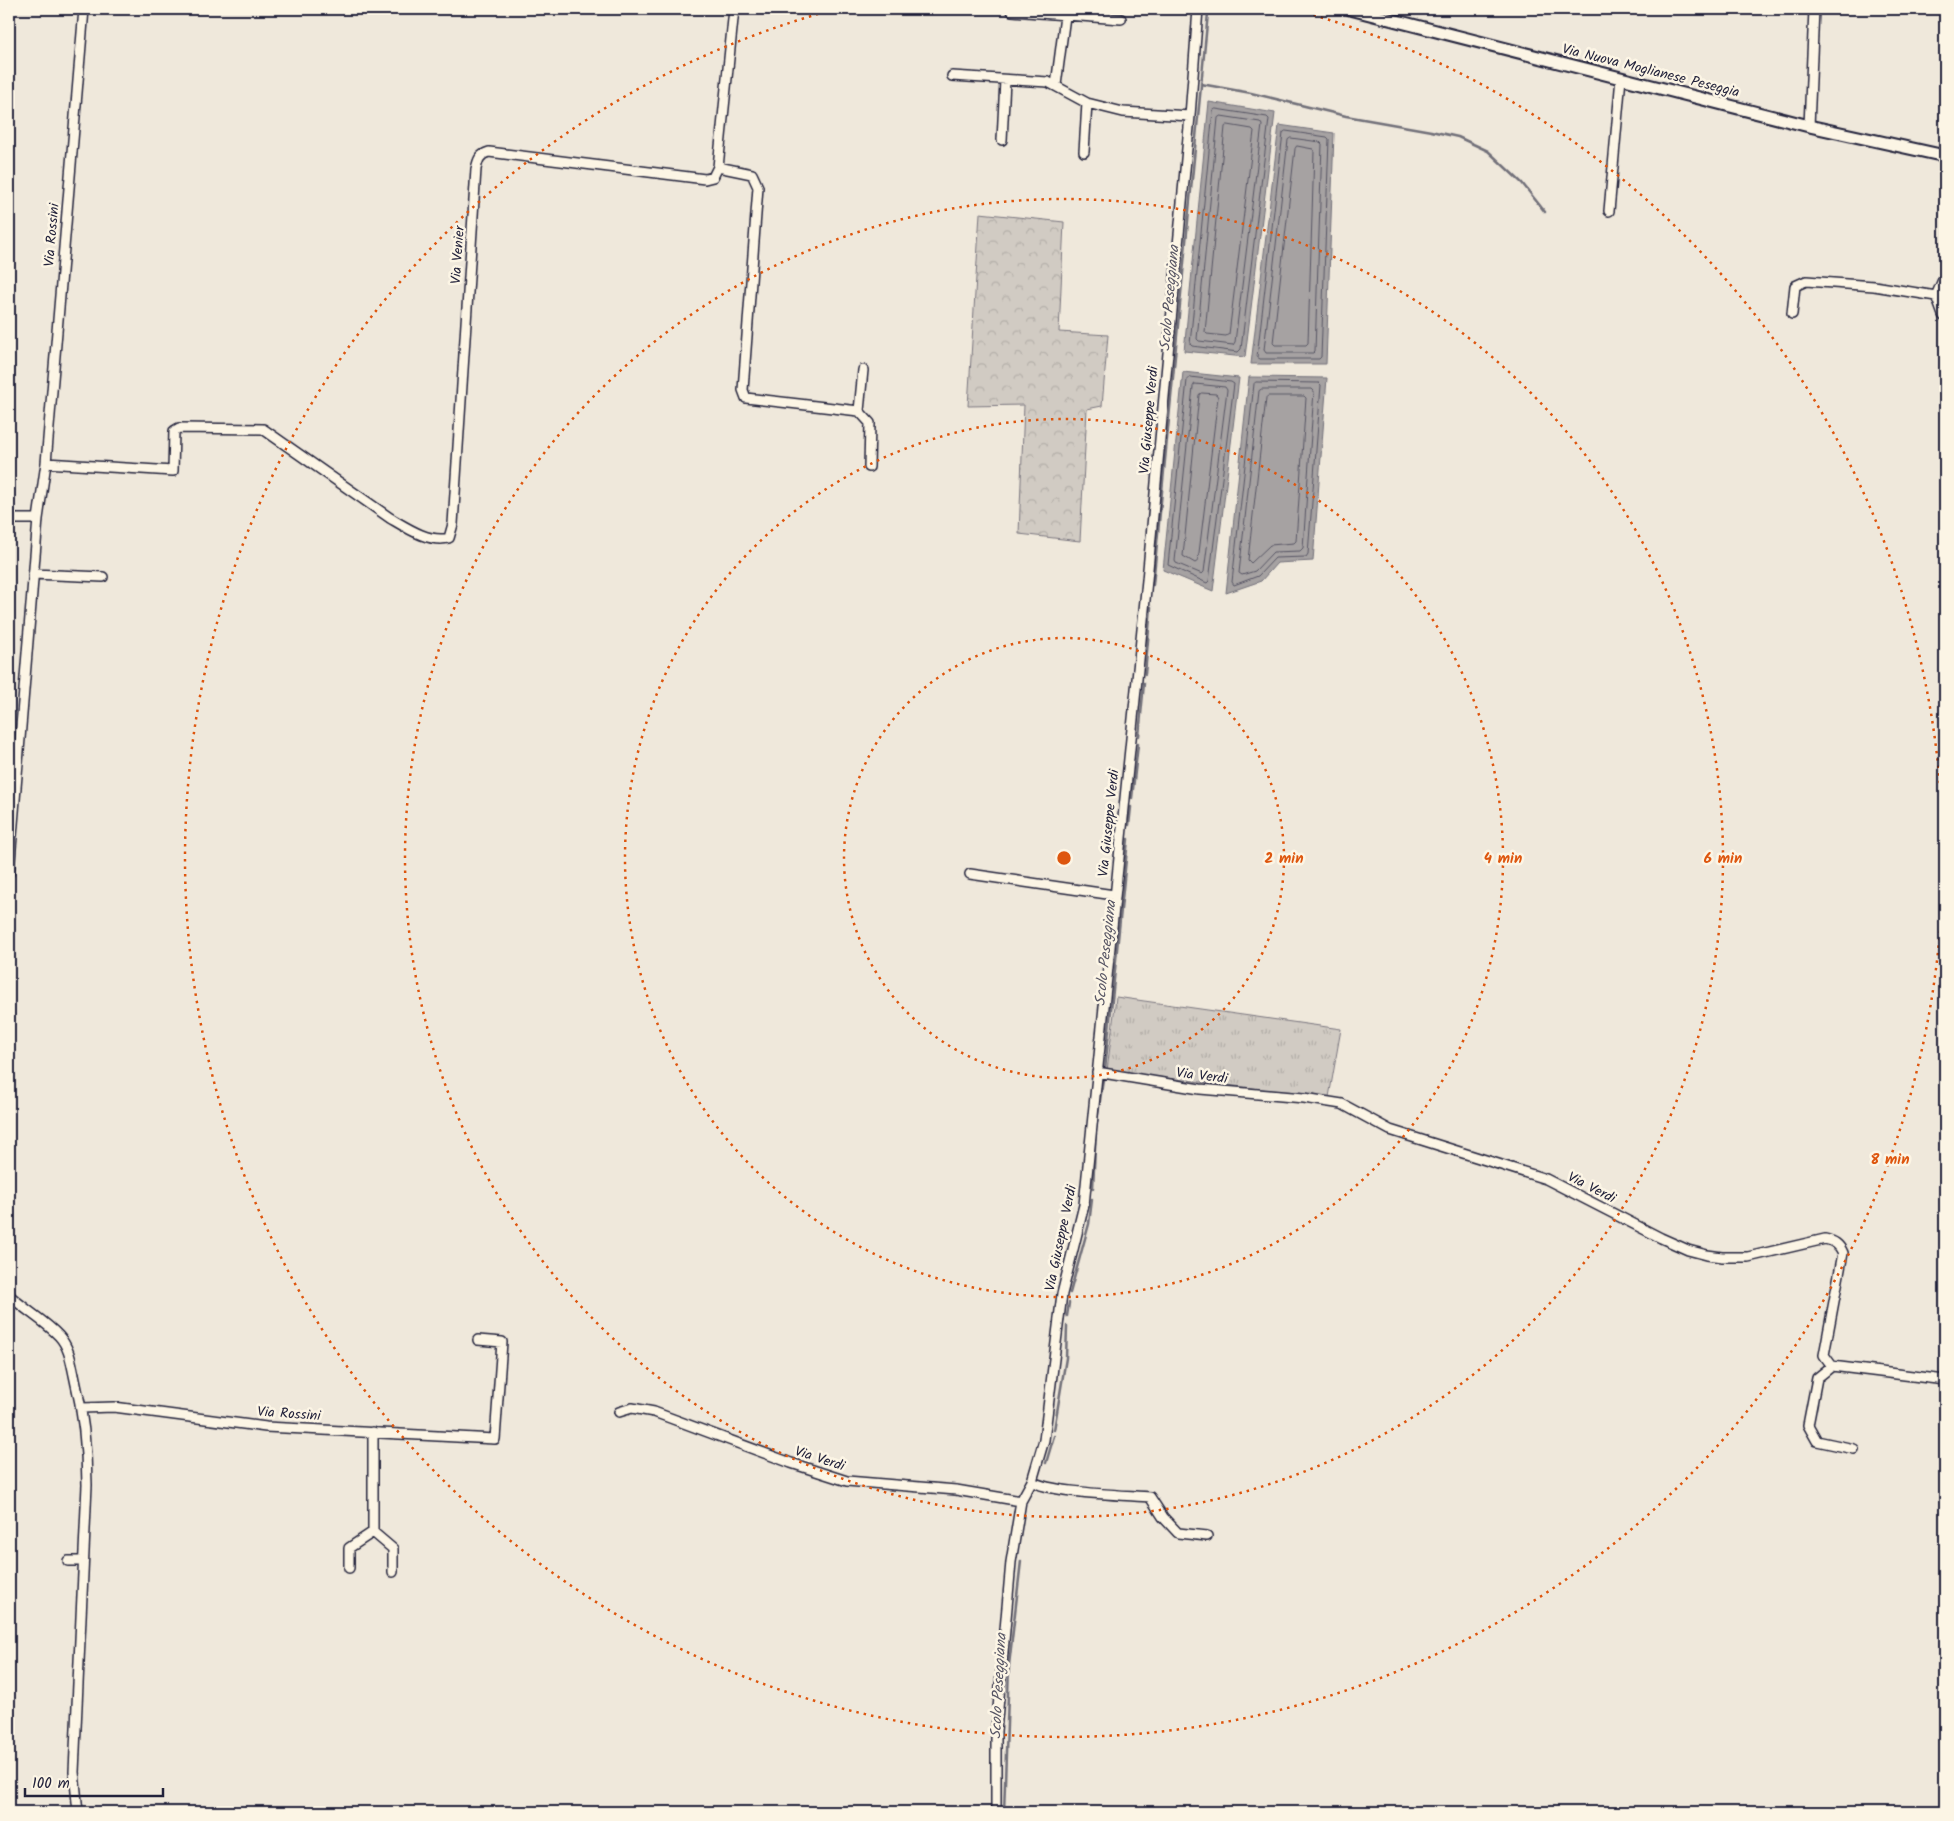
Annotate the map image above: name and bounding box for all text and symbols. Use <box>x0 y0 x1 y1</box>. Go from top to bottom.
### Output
street label: Via Nuova Moglianese Peseggia <box>1560 38 1742 104</box>
street label: Via Rossini <box>38 202 66 268</box>
street label: Via Venier <box>445 224 471 285</box>
water label: Scolo Peseggiana <box>1153 243 1187 352</box>
street label: Via Giuseppe Verdi <box>1133 365 1165 475</box>
street label: Via Giuseppe Verdi <box>1092 768 1126 878</box>
text: 2 min <box>1264 847 1304 871</box>
text: 4 min <box>1484 847 1522 871</box>
text: 6 min <box>1704 847 1742 871</box>
centre of rings <box>1055 849 1073 867</box>
water label: Scolo Peseggiana <box>1089 898 1124 1007</box>
street label: Via Verdi <box>1175 1062 1230 1090</box>
text: 8 min <box>1870 1148 1910 1172</box>
street label: Via Verdi <box>1564 1166 1620 1210</box>
street label: Via Giuseppe Verdi <box>1039 1183 1083 1293</box>
street label: Via Rossini <box>256 1401 322 1427</box>
street label: Via Verdi <box>792 1441 848 1478</box>
water label: Scolo Peseggiana <box>984 1632 1014 1740</box>
scale bar <box>25 1766 162 1798</box>
text: 100 m <box>32 1772 70 1796</box>

